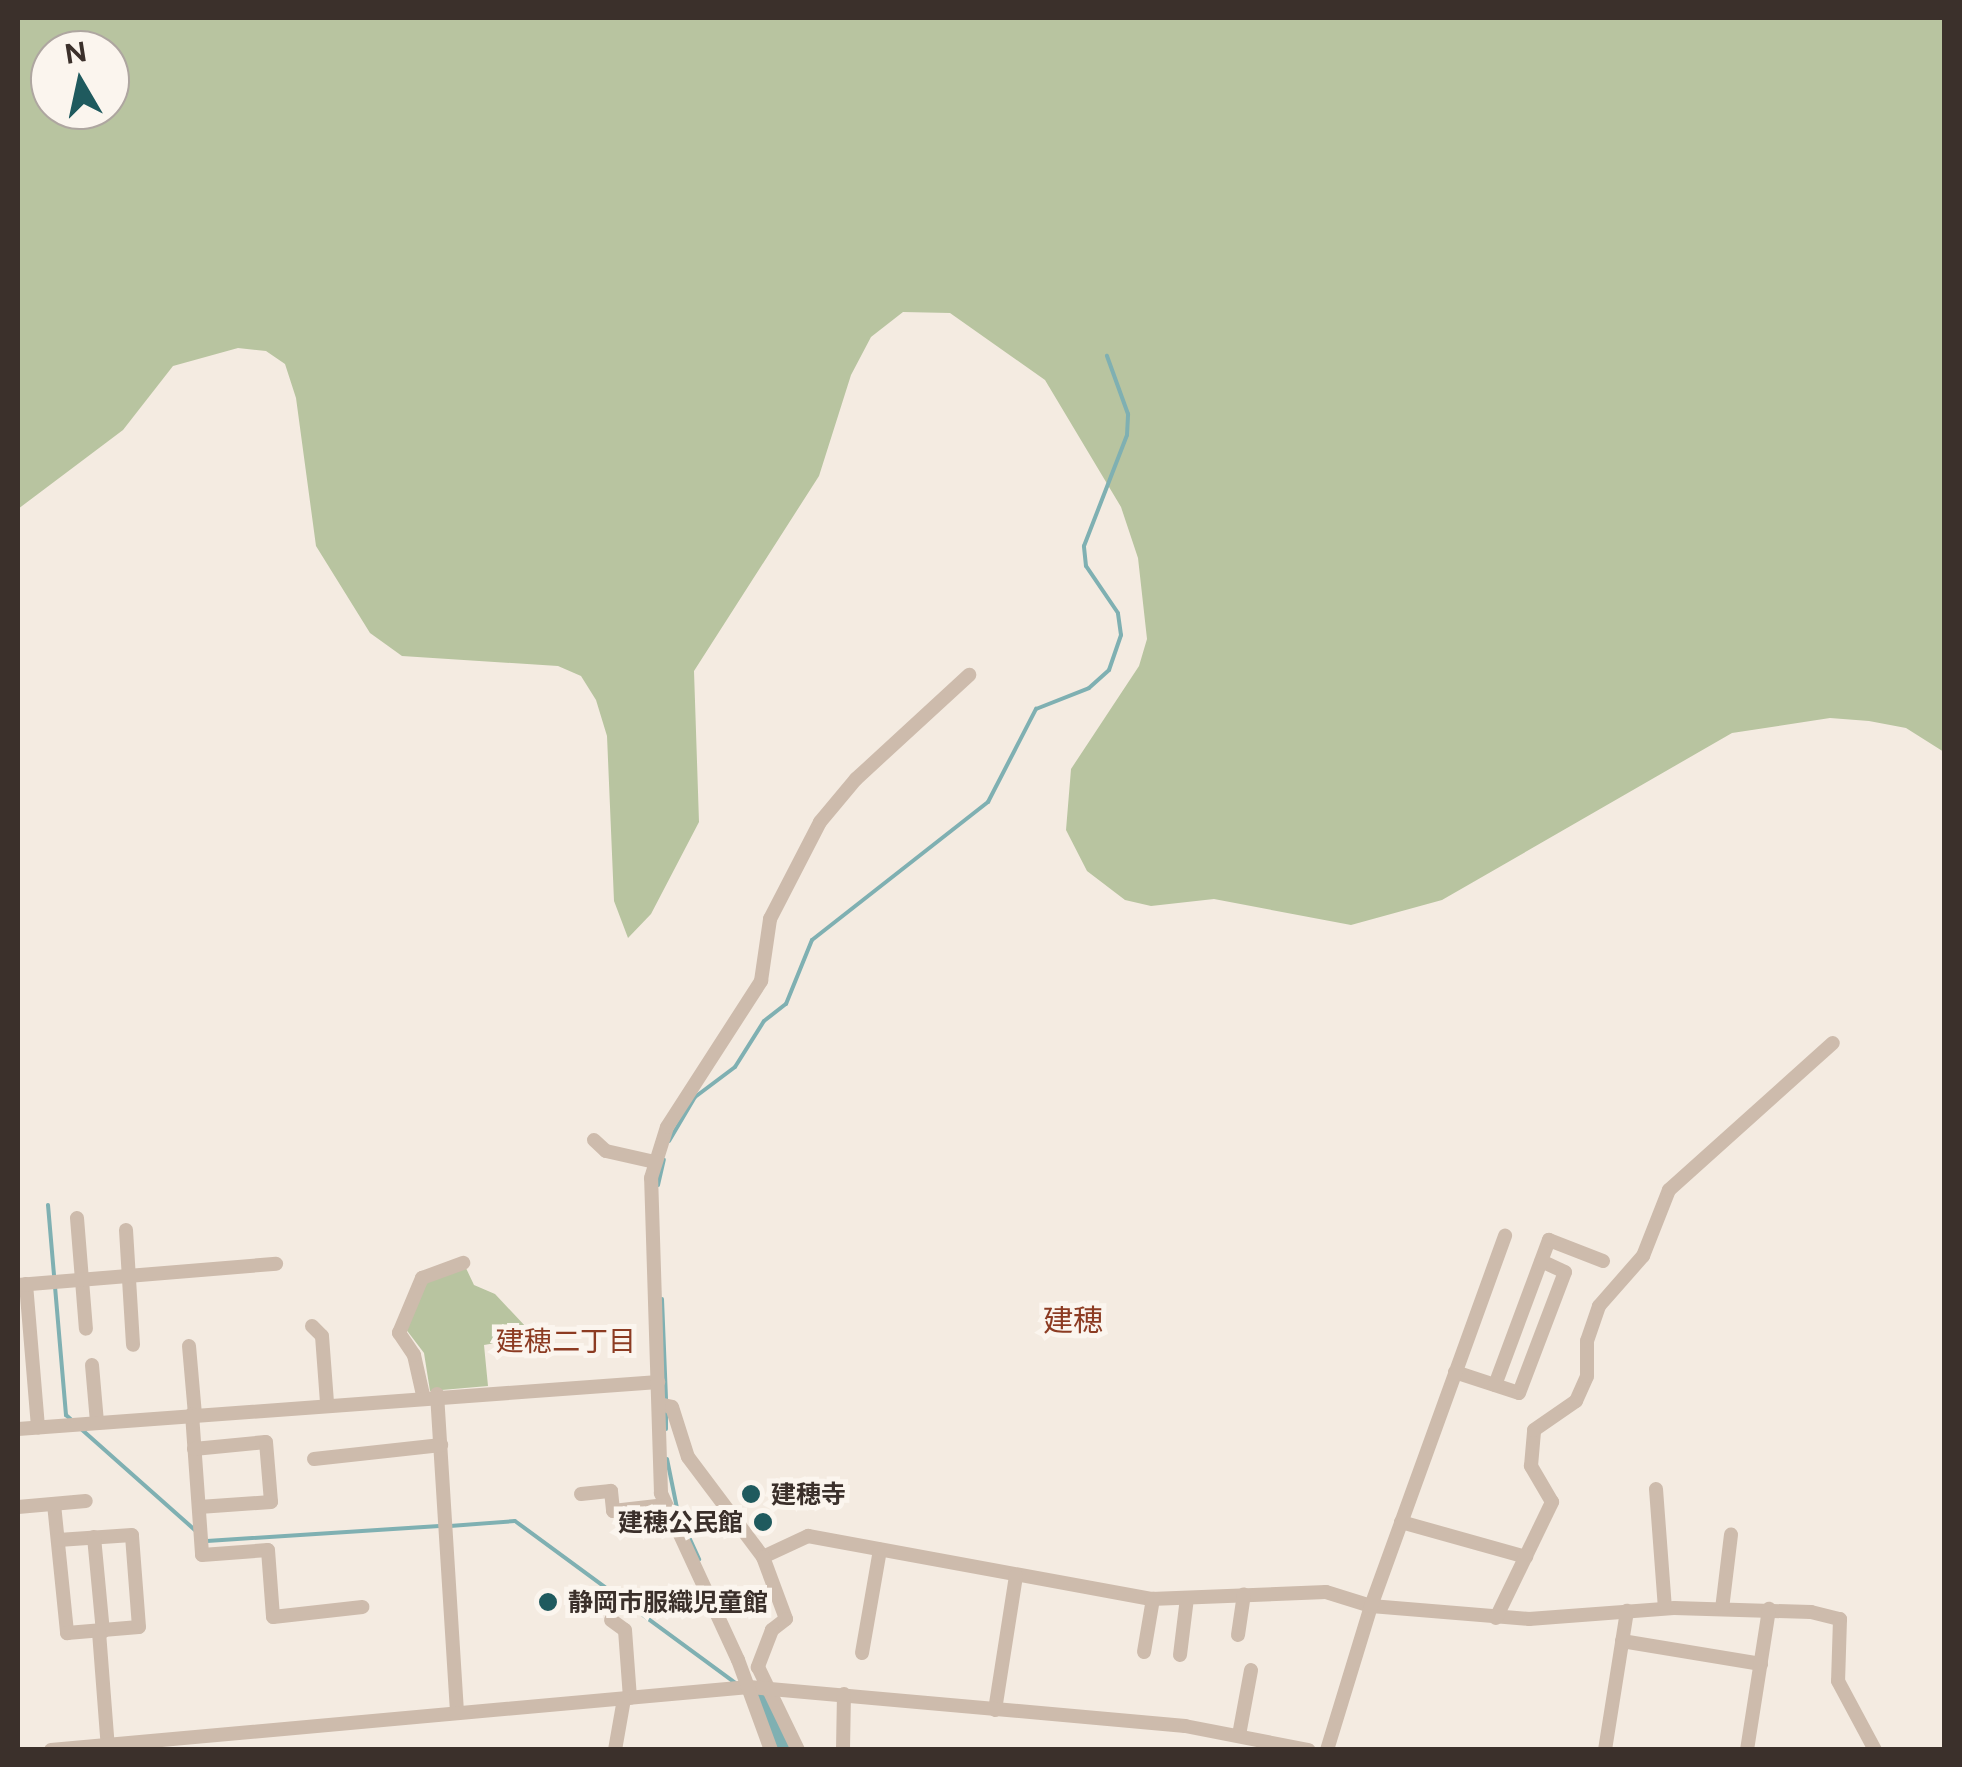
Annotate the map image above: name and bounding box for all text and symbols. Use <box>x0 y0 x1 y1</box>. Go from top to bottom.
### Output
north arrow <box>30 30 130 130</box>
text: N <box>62 34 89 71</box>
district label: 建穂 <box>1043 1303 1103 1339</box>
district label: 建穂二丁目 <box>496 1324 636 1358</box>
place label: 建穂寺 <box>771 1479 846 1509</box>
marker: 建穂寺 <box>740 1483 762 1505</box>
place label: 建穂公民館 <box>618 1507 743 1537</box>
marker: 建穂公民館 <box>752 1511 774 1533</box>
place label: 静岡市服織児童館 <box>568 1587 768 1617</box>
marker: 静岡市服織児童館 <box>537 1591 559 1613</box>

